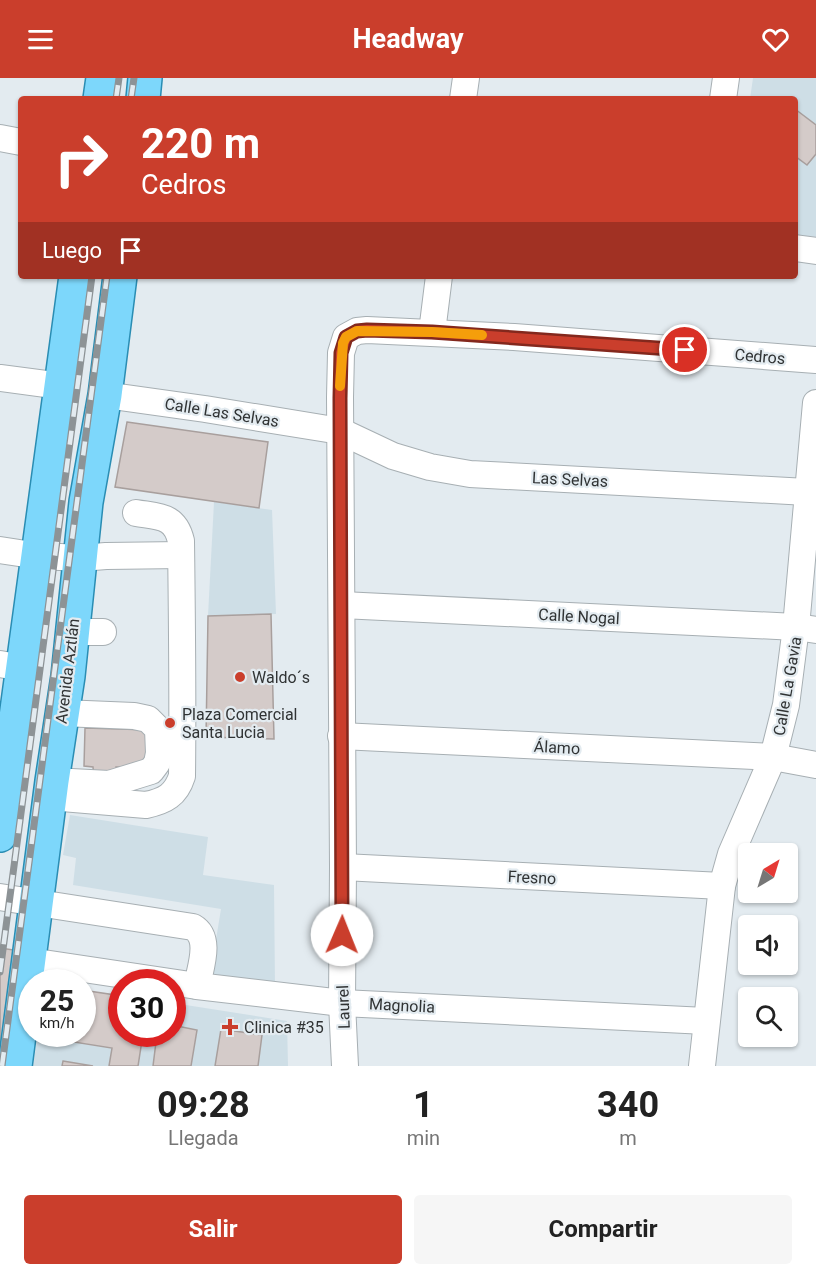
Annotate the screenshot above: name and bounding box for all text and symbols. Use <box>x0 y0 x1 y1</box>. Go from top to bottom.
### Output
icon: menu <box>24 23 57 56</box>
text: Headway <box>353 23 463 55</box>
icon: heart <box>759 23 792 56</box>
text: 220 m <box>141 119 260 168</box>
icon: right <box>42 120 120 198</box>
text: Cedros <box>141 169 226 201</box>
icon: arrive <box>114 234 147 267</box>
text: Luego <box>42 238 102 263</box>
pin <box>659 324 710 375</box>
icon: arrive <box>668 333 701 366</box>
street label: Cedros <box>734 345 786 368</box>
street label: Calle Las Selvas <box>163 394 280 431</box>
street label: Las Selvas <box>532 468 608 491</box>
street label: Calle Nogal <box>538 605 620 628</box>
street label: Avenida Aztlán <box>52 617 83 725</box>
street label: Calle La Gavia <box>769 635 806 737</box>
place label: Waldo´s <box>252 668 310 687</box>
marker: Waldo´s <box>233 670 247 684</box>
place label: Plaza Comercial Santa Lucia <box>182 705 297 742</box>
marker: Plaza Comercial Santa Lucia <box>163 716 177 730</box>
street label: Álamo <box>533 737 581 758</box>
north arrow <box>738 843 798 903</box>
map controls <box>738 843 798 1047</box>
street label: Fresno <box>507 867 557 888</box>
position arrow <box>310 903 374 967</box>
button: sound <box>738 915 798 975</box>
speed limit sign: 30 <box>108 969 186 1047</box>
text: 25 <box>40 983 74 1018</box>
street label: Laurel <box>333 985 354 1029</box>
button: search <box>738 987 798 1047</box>
street label: Magnolia <box>368 994 435 1017</box>
text: km/h <box>39 1014 75 1032</box>
marker: Clinica #35 <box>221 1018 239 1036</box>
place label: Clinica #35 <box>244 1018 324 1037</box>
text: 09:28 <box>157 1084 250 1126</box>
text: 1 <box>413 1084 434 1126</box>
text: 340 <box>597 1084 659 1126</box>
text: Llegada <box>168 1126 239 1150</box>
text: min <box>407 1126 440 1150</box>
text: m <box>619 1126 637 1150</box>
button: Salir <box>24 1195 402 1264</box>
button: Compartir <box>414 1195 792 1264</box>

